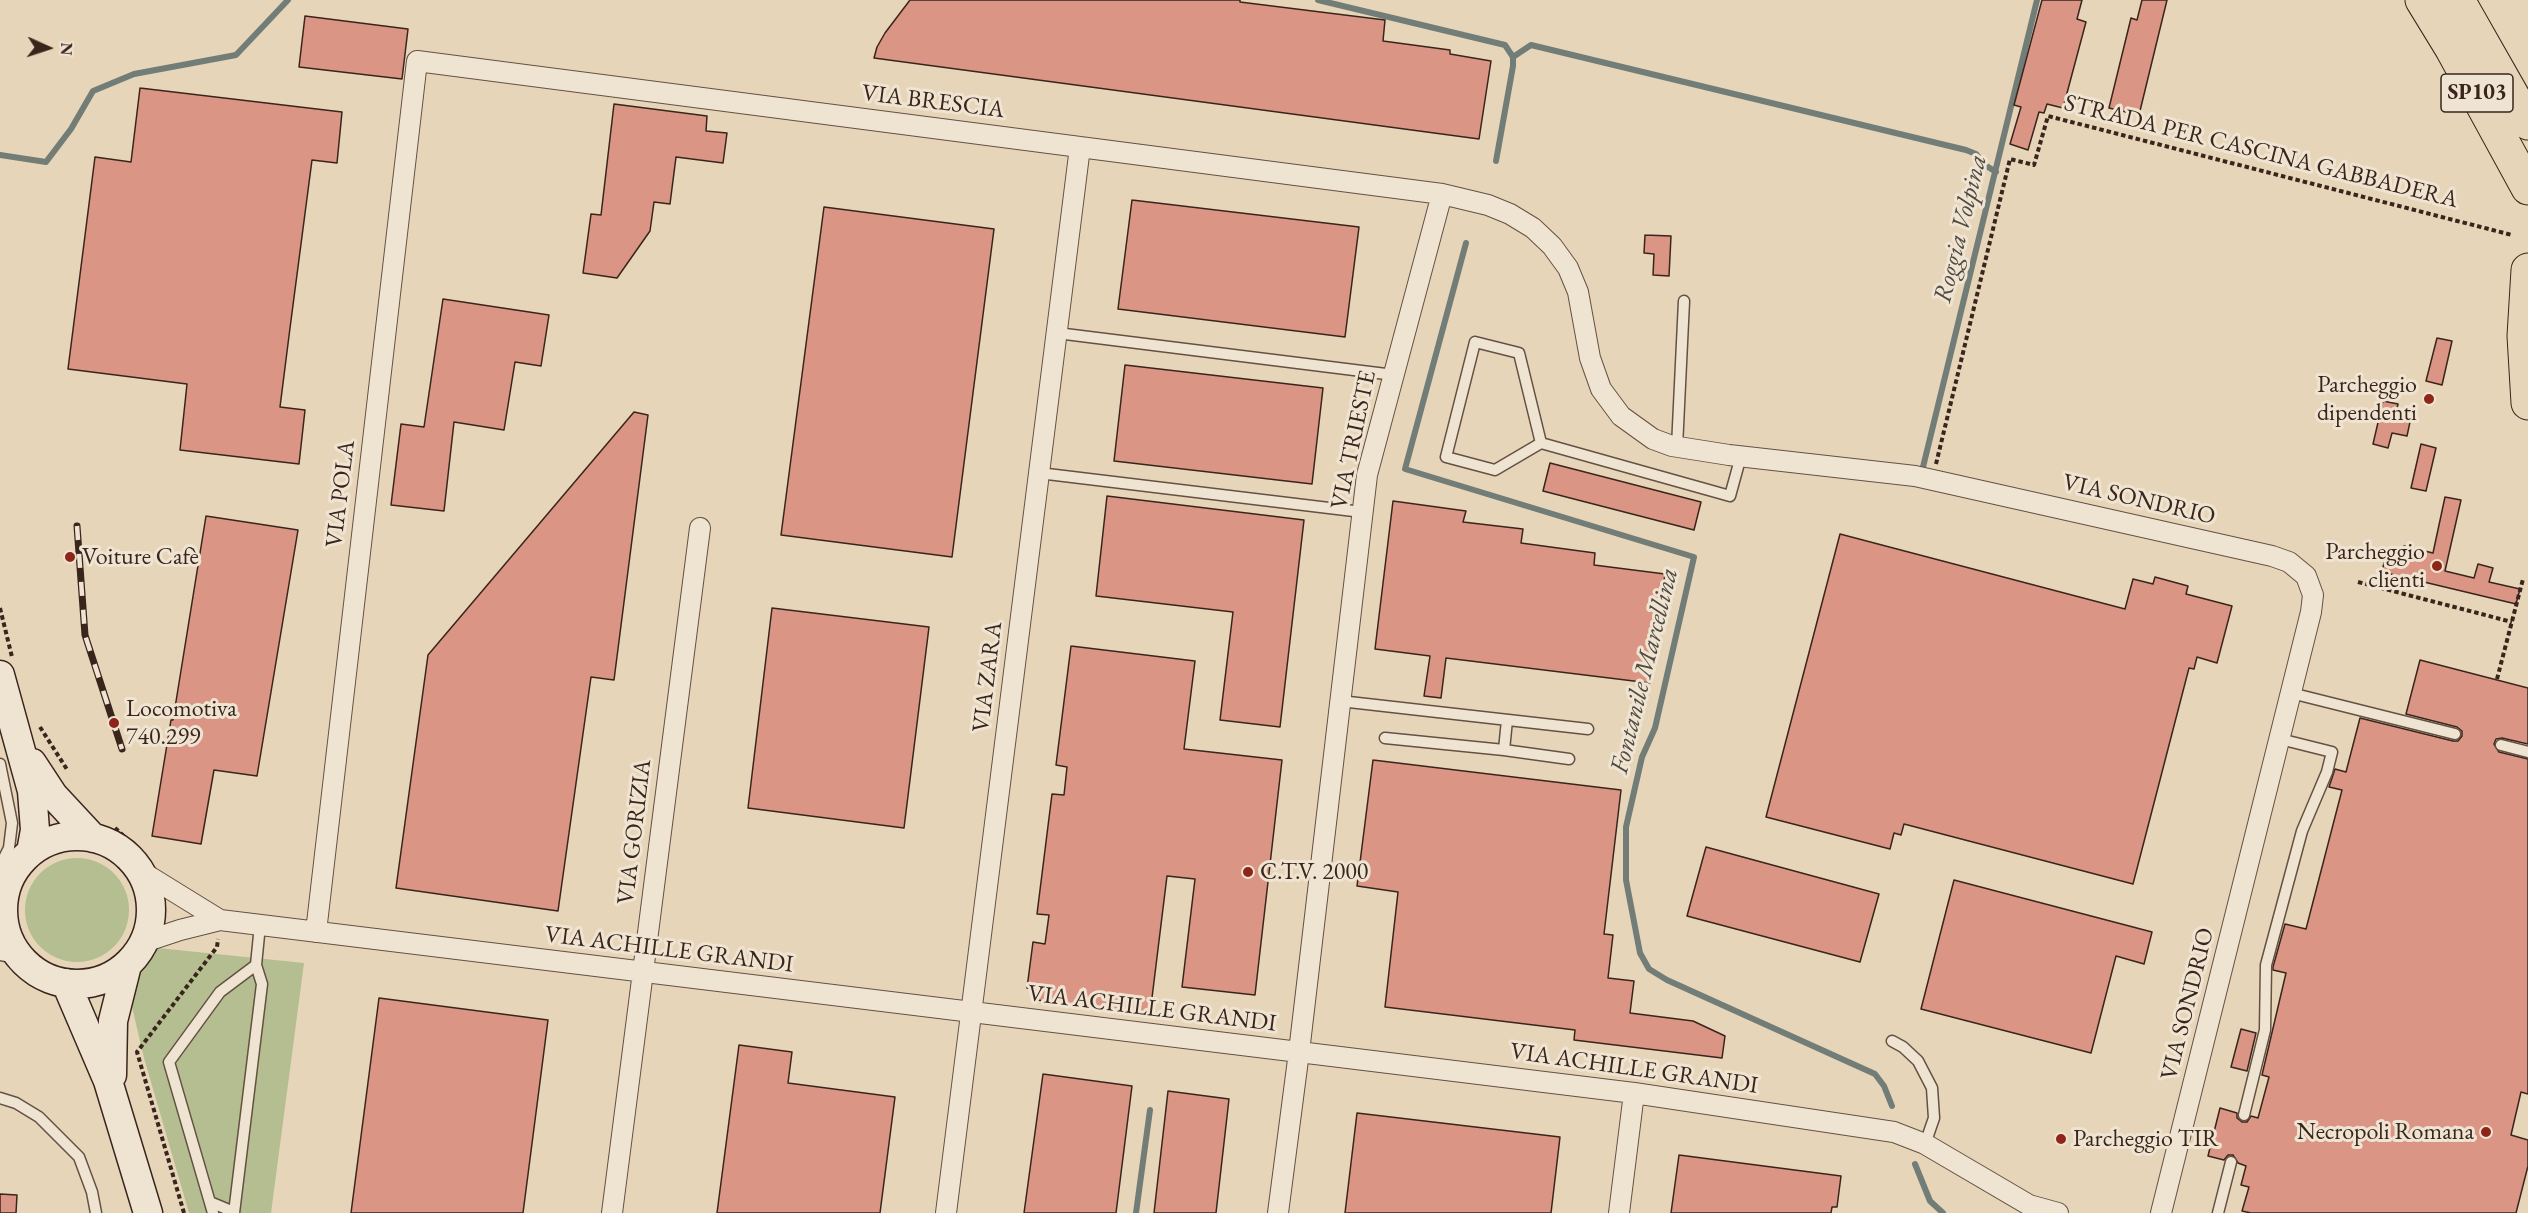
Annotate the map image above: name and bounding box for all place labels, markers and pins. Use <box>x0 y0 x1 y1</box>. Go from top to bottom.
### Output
place label: Parcheggio dipendenti <box>2317 371 2417 427</box>
marker: Parcheggio dipendenti <box>2422 392 2436 406</box>
place label: Parcheggio clienti <box>2325 538 2425 594</box>
place label: Voiture Cafè <box>82 543 199 571</box>
marker: Voiture Cafè <box>63 550 77 564</box>
marker: Parcheggio clienti <box>2430 559 2444 573</box>
place label: Locomotiva 740.299 <box>126 695 237 751</box>
marker: Locomotiva 740.299 <box>107 716 121 730</box>
place label: C.T.V. 2000 <box>1260 858 1368 886</box>
marker: C.T.V. 2000 <box>1241 865 1255 879</box>
place label: Necropoli Romana <box>2297 1118 2474 1146</box>
place label: Parcheggio TIR <box>2073 1125 2219 1153</box>
marker: Necropoli Romana <box>2479 1125 2493 1139</box>
marker: Parcheggio TIR <box>2054 1132 2068 1146</box>

